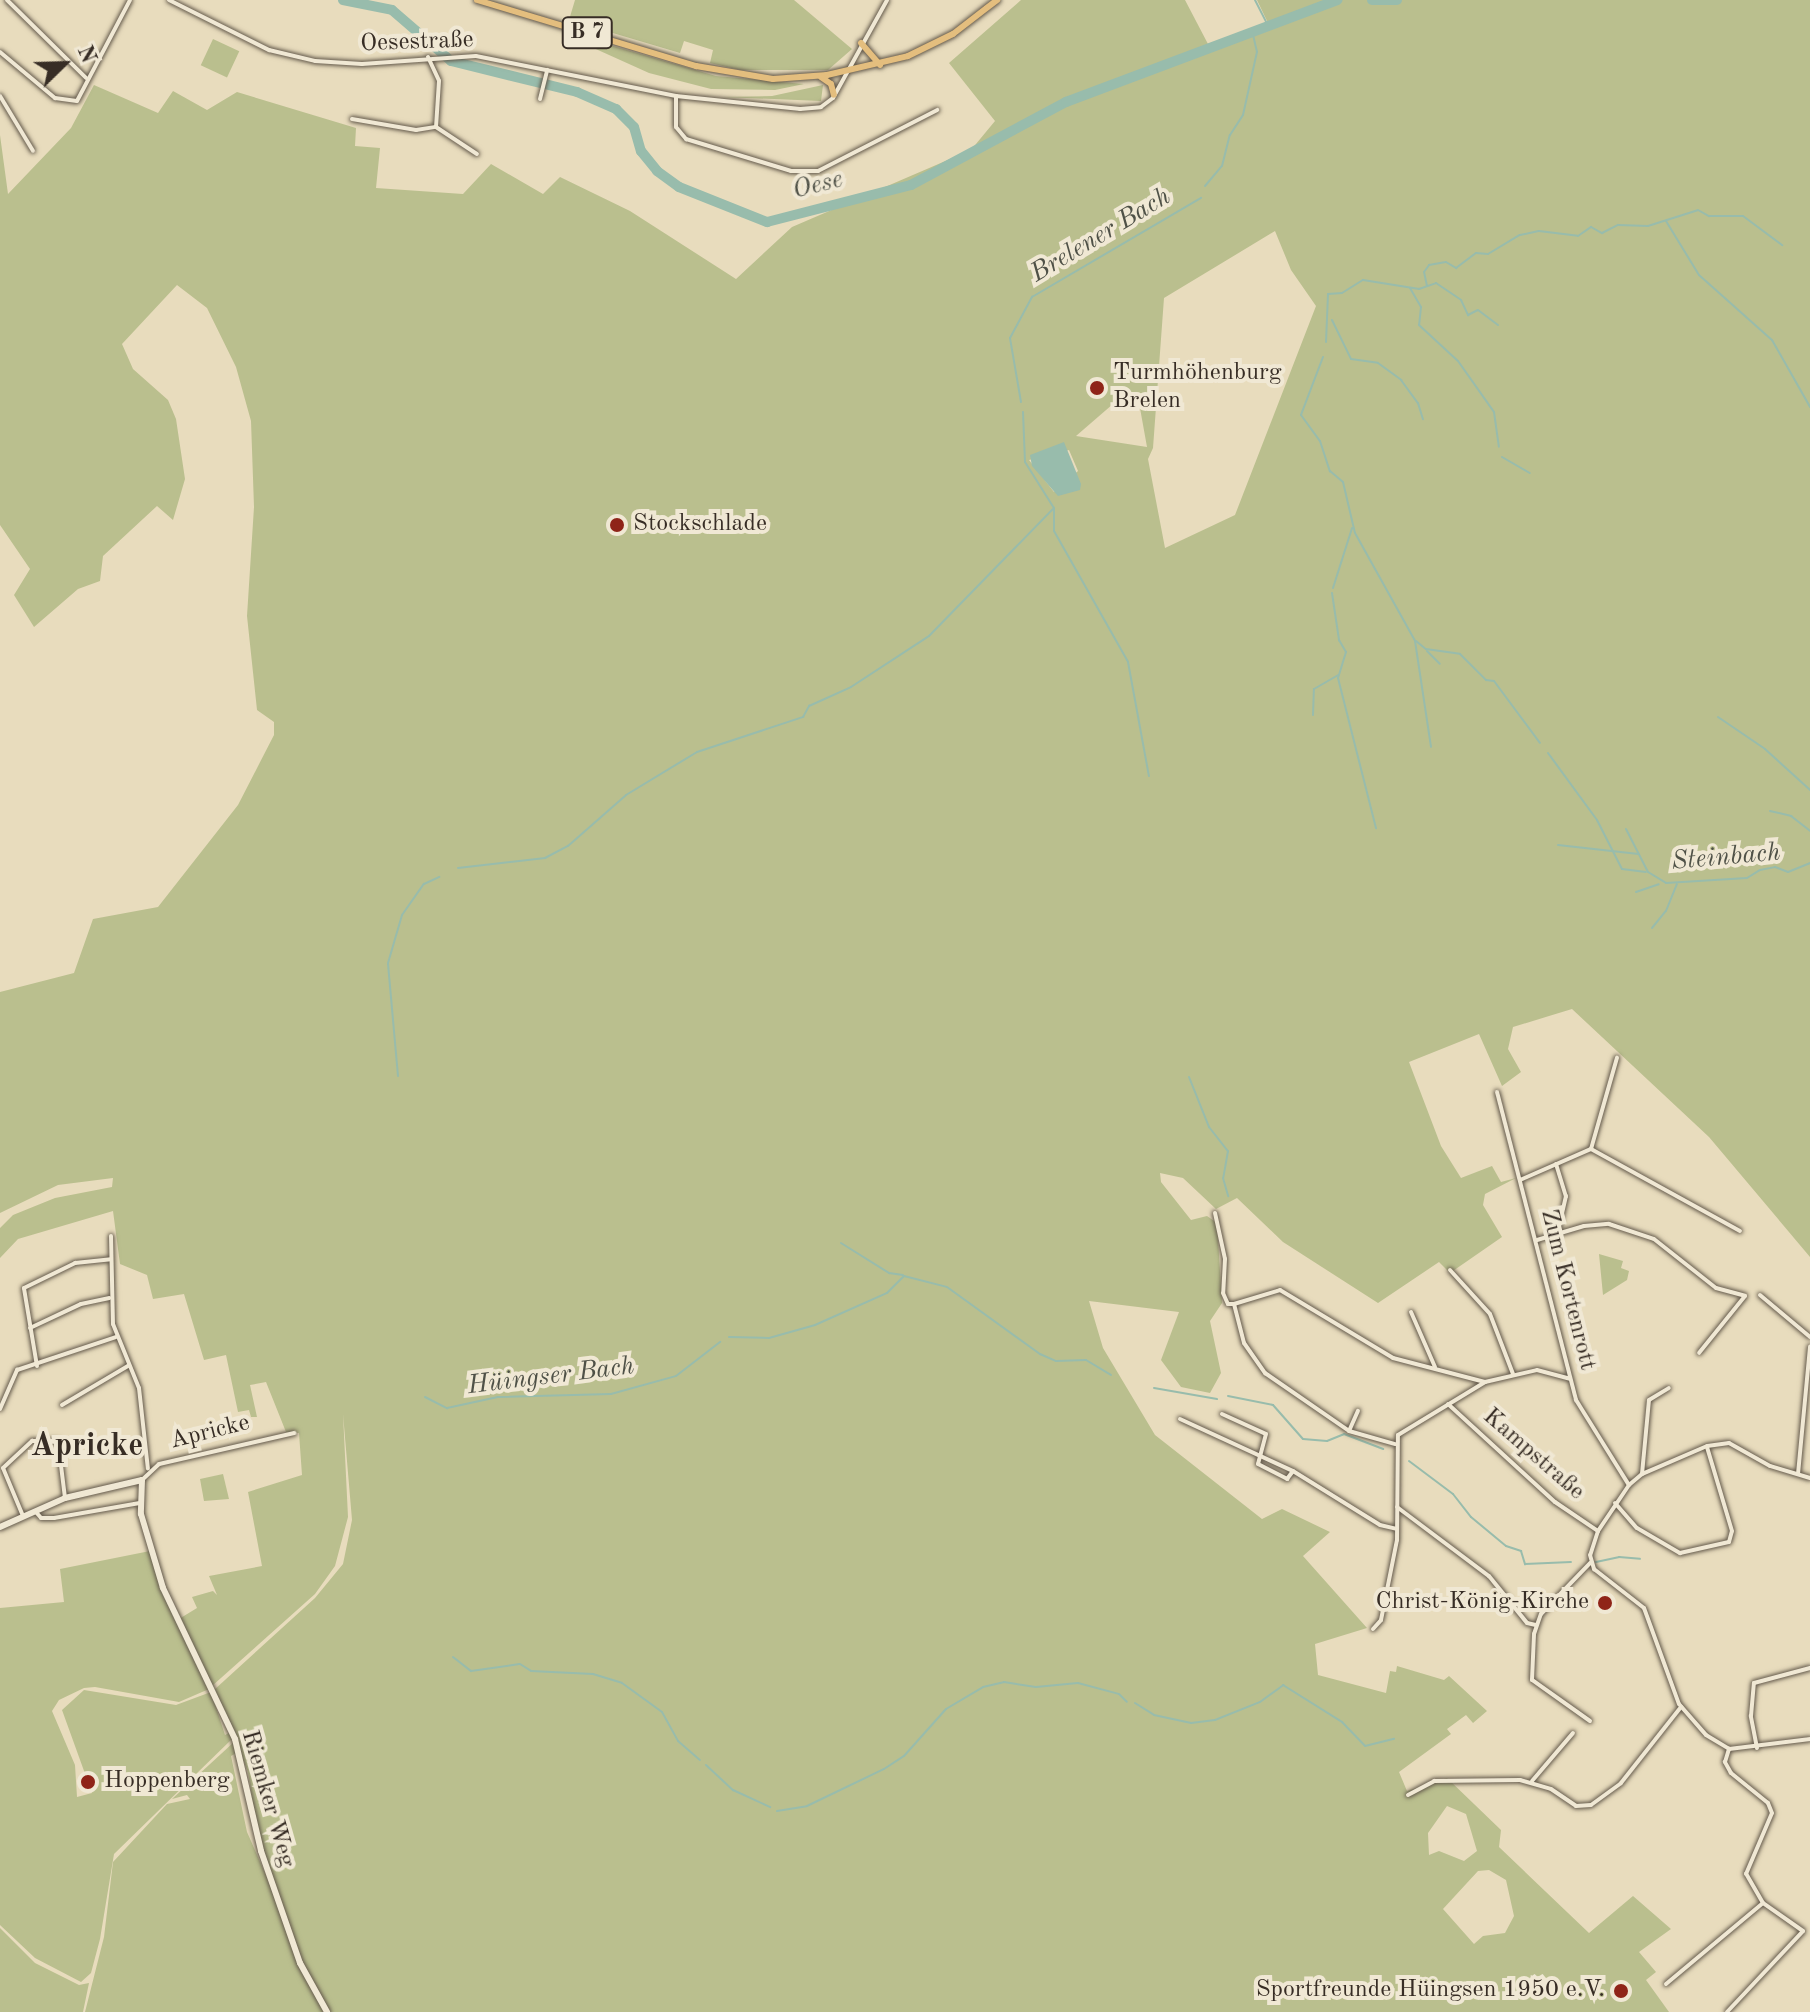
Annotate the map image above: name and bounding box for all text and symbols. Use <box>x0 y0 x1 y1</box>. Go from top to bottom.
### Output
road number: B 7 <box>561 15 613 51</box>
north arrow <box>24 24 104 104</box>
street label: Oesestraße <box>360 27 474 59</box>
text: N <box>73 43 100 67</box>
water label: Oese <box>790 165 846 207</box>
water label: Brelener Bach <box>1025 182 1177 290</box>
place label: Turmhöhenburg Brelen <box>1113 360 1282 416</box>
marker: Turmhöhenburg Brelen <box>1088 379 1106 397</box>
place label: Stockschlade <box>633 511 767 539</box>
marker: Stockschlade <box>608 516 626 534</box>
water label: Steinbach <box>1670 838 1782 878</box>
street label: Zum Kortenrott <box>1533 1206 1601 1374</box>
water label: Hüingser Bach <box>466 1351 636 1403</box>
street label: Kampstraße <box>1476 1403 1590 1507</box>
street label: Apricke <box>167 1409 253 1457</box>
district label: Apricke <box>31 1428 143 1466</box>
place label: Christ-König-Kirche <box>1375 1589 1589 1617</box>
marker: Christ-König-Kirche <box>1596 1594 1614 1612</box>
street label: Riemker Weg <box>234 1727 300 1871</box>
place label: Hoppenberg <box>104 1768 230 1796</box>
marker: Hoppenberg <box>79 1773 97 1791</box>
place label: Sportfreunde Hüingsen 1950 e.V. <box>1256 1977 1605 2005</box>
marker: Sportfreunde Hüingsen 1950 e.V. <box>1612 1982 1630 2000</box>

